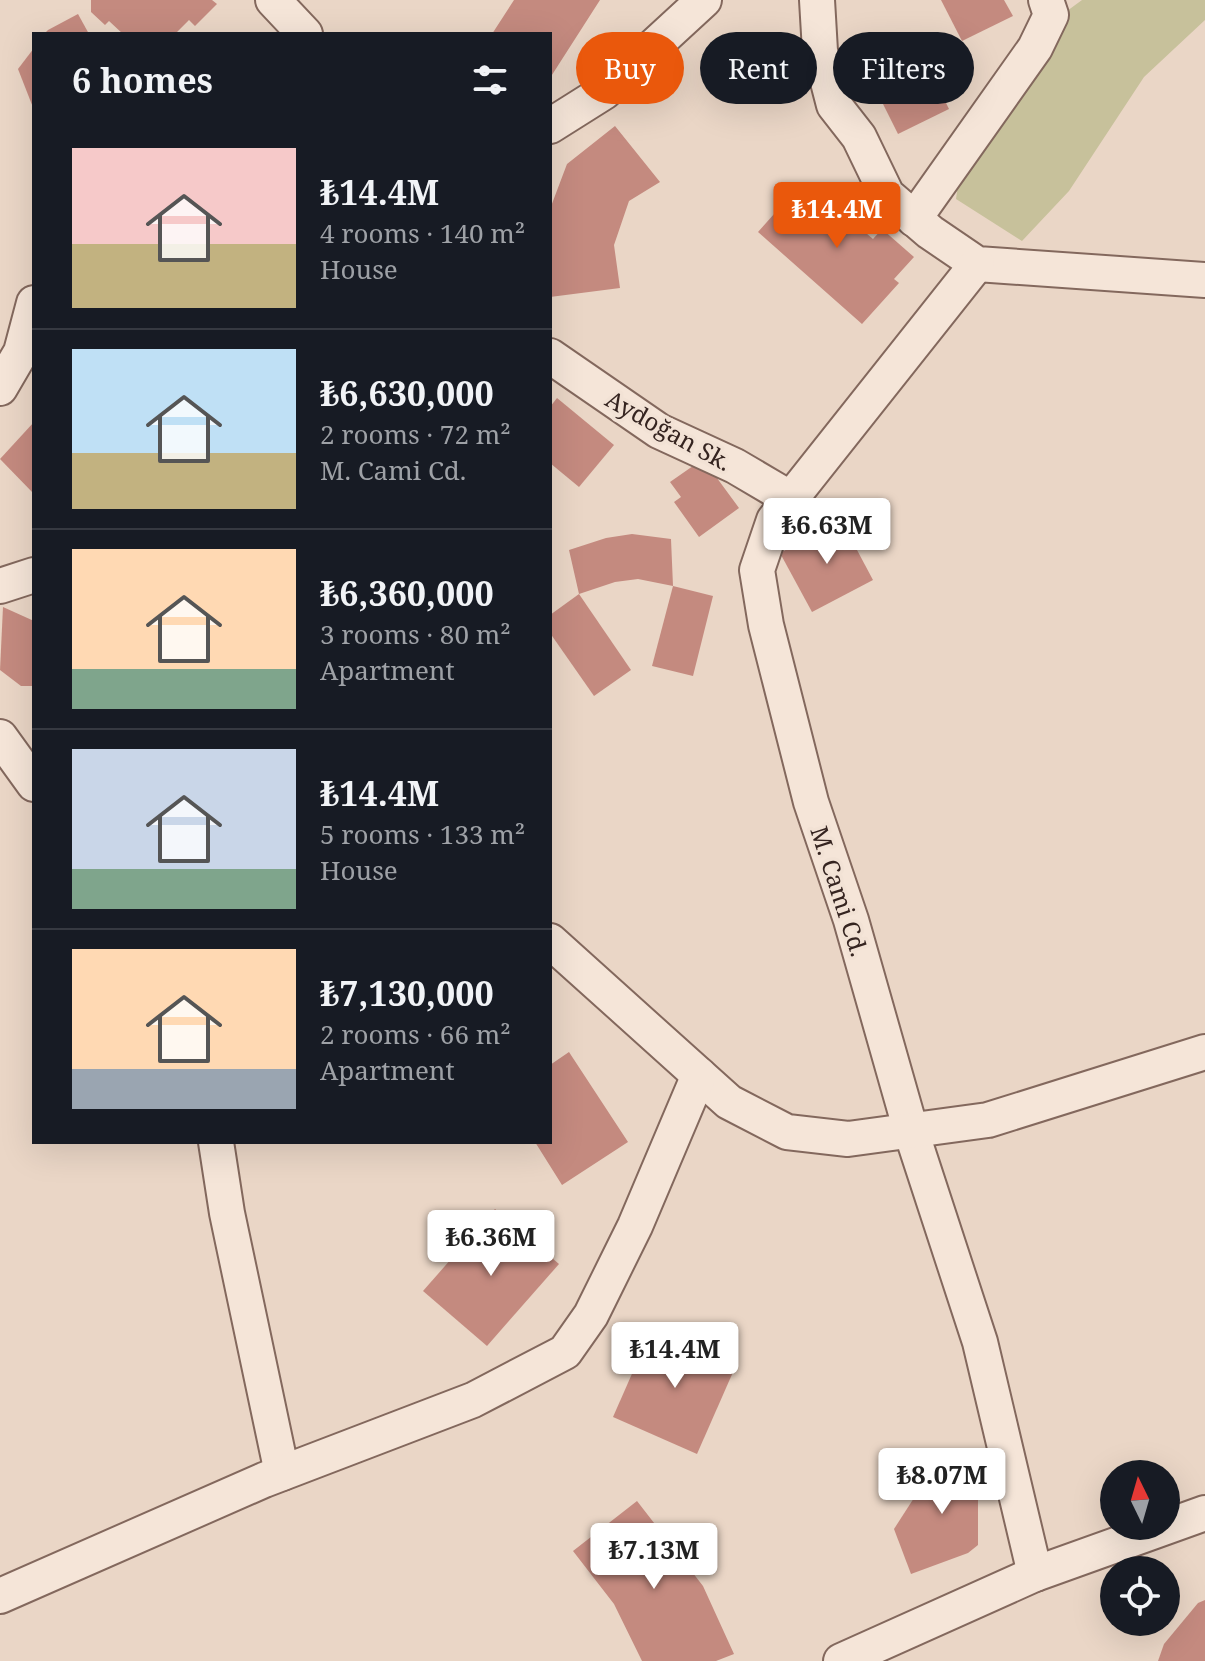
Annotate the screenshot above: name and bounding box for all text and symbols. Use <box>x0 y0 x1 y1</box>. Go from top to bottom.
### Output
chip: Buy <box>576 32 684 104</box>
chip: Rent <box>700 32 817 104</box>
chip: Filters <box>833 32 974 104</box>
text: 6 homes <box>72 57 213 103</box>
icon: filters <box>468 58 512 102</box>
text: ₺14.4M <box>320 169 439 215</box>
icon: home <box>136 180 232 276</box>
pin: ₺14.4M <box>772 182 902 250</box>
text: ₺14.4M <box>791 190 883 226</box>
text: 4 rooms · 140 m² <box>320 215 525 251</box>
text: House <box>320 251 398 287</box>
text: ₺6,630,000 <box>320 370 494 416</box>
icon: home <box>136 381 232 477</box>
street label: Aydoğan Sk. <box>600 382 738 478</box>
text: 2 rooms · 72 m² <box>320 416 511 452</box>
text: M. Cami Cd. <box>320 452 466 488</box>
pin: ₺6.63M <box>762 498 892 566</box>
text: ₺6.63M <box>781 506 873 542</box>
text: ₺6,360,000 <box>320 570 494 616</box>
icon: home <box>136 581 232 677</box>
text: 3 rooms · 80 m² <box>320 616 511 652</box>
text: Apartment <box>320 652 455 688</box>
text: ₺14.4M <box>320 770 439 816</box>
icon: home <box>136 781 232 877</box>
text: 5 rooms · 133 m² <box>320 816 525 852</box>
street label: M. Cami Cd. <box>803 822 877 960</box>
text: House <box>320 852 398 888</box>
text: ₺7,130,000 <box>320 970 494 1016</box>
icon: home <box>136 981 232 1077</box>
text: 2 rooms · 66 m² <box>320 1016 511 1052</box>
text: Apartment <box>320 1052 455 1088</box>
pin: ₺6.36M <box>426 1210 556 1278</box>
text: ₺6.36M <box>445 1218 537 1254</box>
pin: ₺14.4M <box>610 1322 740 1390</box>
text: ₺14.4M <box>629 1330 721 1366</box>
pin: ₺8.07M <box>877 1448 1007 1516</box>
text: ₺8.07M <box>896 1456 988 1492</box>
north arrow <box>1100 1460 1180 1540</box>
map controls <box>1100 1460 1180 1636</box>
pin: ₺7.13M <box>589 1523 719 1591</box>
text: ₺7.13M <box>608 1531 700 1567</box>
button: locate <box>1100 1556 1180 1636</box>

